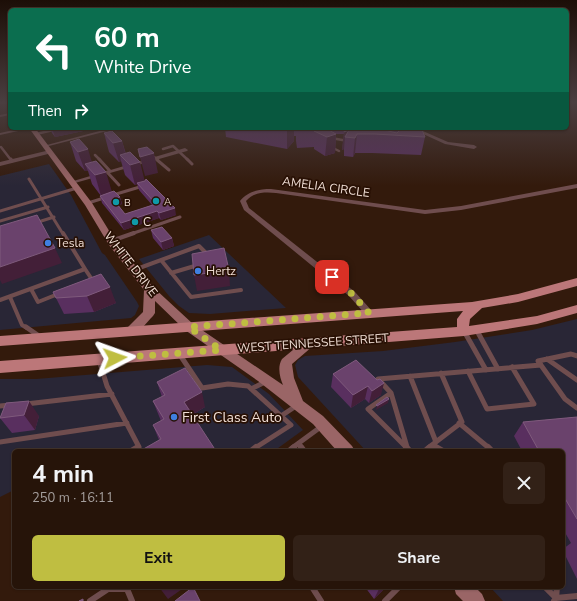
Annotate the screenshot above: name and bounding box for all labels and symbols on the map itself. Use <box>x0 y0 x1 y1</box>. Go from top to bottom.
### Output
street label: AMELIA CIRCLE <box>281 173 371 201</box>
place label: A <box>164 195 172 209</box>
place label: B <box>124 196 131 210</box>
marker: A <box>151 196 161 206</box>
marker: B <box>111 197 121 207</box>
place label: C <box>143 214 151 230</box>
marker: C <box>130 217 140 227</box>
street label: WHITE DRIVE <box>101 228 161 300</box>
place label: Tesla <box>56 235 84 251</box>
marker: Tesla <box>43 238 53 248</box>
pin <box>315 260 349 294</box>
place label: Hertz <box>206 263 236 279</box>
marker: Hertz <box>193 266 203 276</box>
street label: WEST TENNESSEE STREET <box>237 330 390 356</box>
position arrow <box>94 337 136 379</box>
place label: First Class Auto <box>182 408 282 427</box>
marker: First Class Auto <box>169 412 179 422</box>

